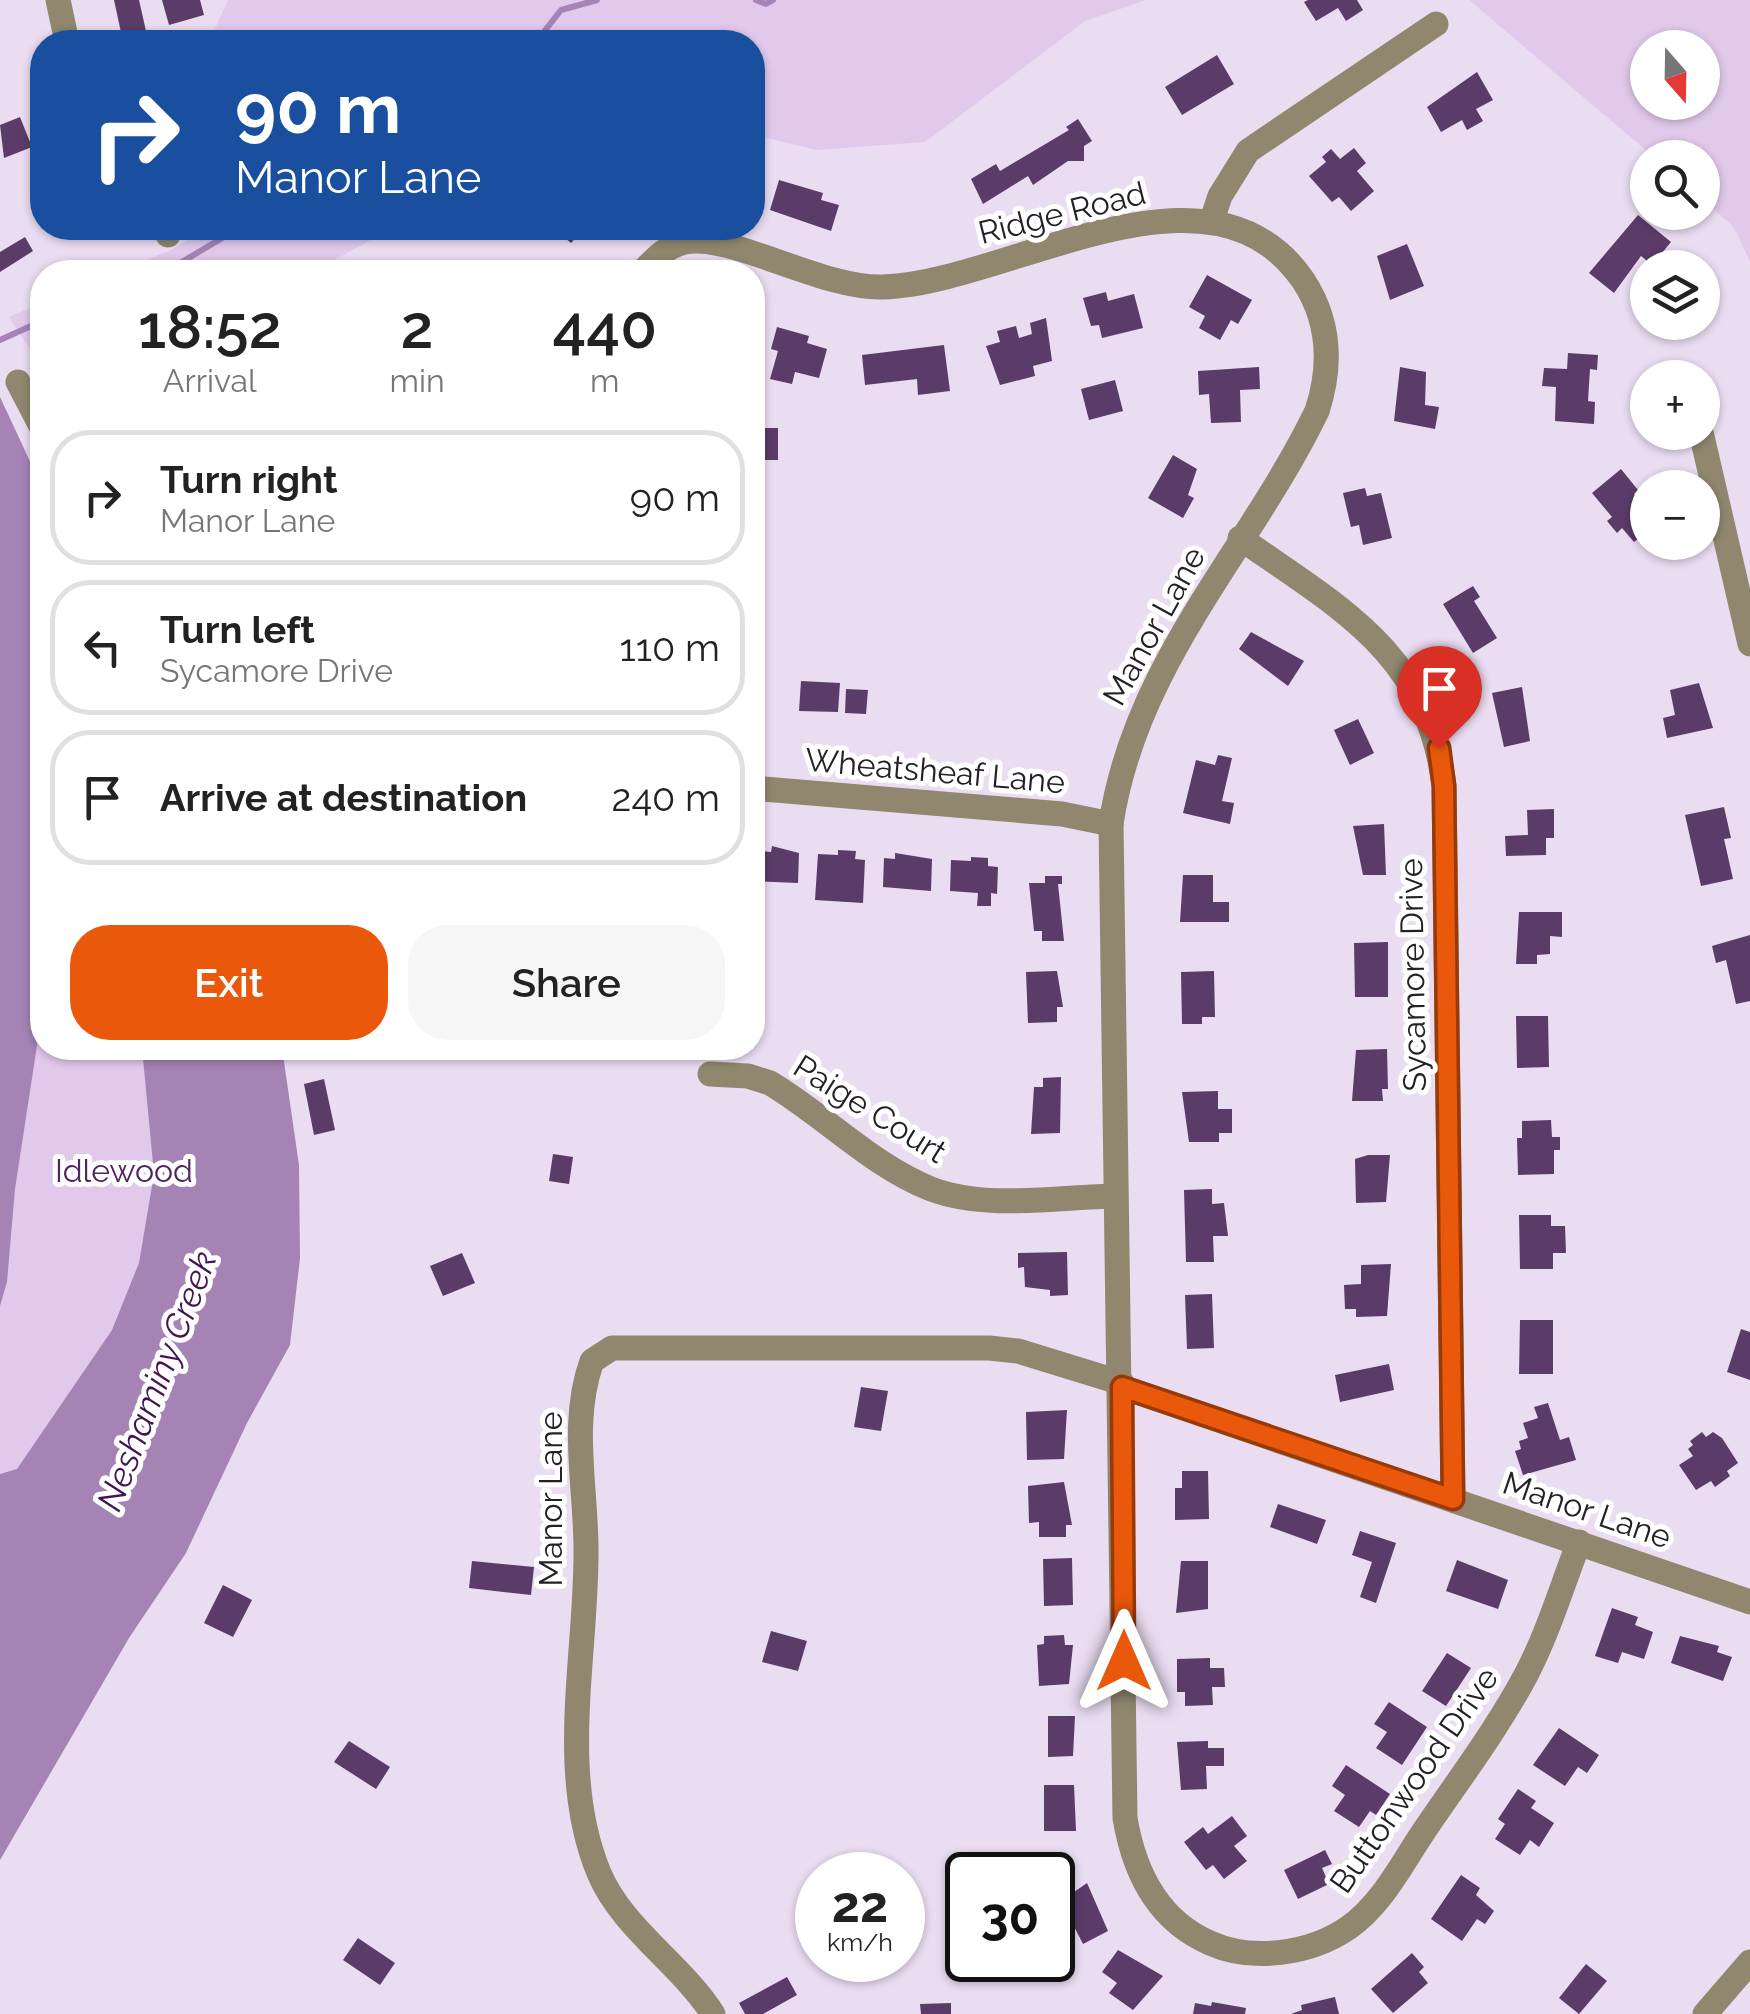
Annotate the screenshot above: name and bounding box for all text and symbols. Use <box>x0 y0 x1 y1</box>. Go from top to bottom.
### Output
north arrow <box>1630 30 1720 120</box>
map controls <box>1630 30 1720 560</box>
text: 90 m <box>235 67 401 149</box>
icon: right <box>70 70 200 200</box>
button: search <box>1630 140 1720 230</box>
text: Manor Lane <box>235 151 481 204</box>
street label: Ridge Road <box>974 174 1149 251</box>
button: layers <box>1630 250 1720 340</box>
text: 18:52 <box>138 292 282 362</box>
text: 2 <box>401 292 434 362</box>
text: 440 <box>553 292 657 362</box>
button: + <box>1630 360 1720 450</box>
text: Arrival <box>163 362 257 399</box>
text: min <box>390 362 445 399</box>
text: m <box>590 362 619 399</box>
text: Turn right <box>160 457 337 502</box>
icon: right <box>75 470 130 525</box>
button: − <box>1630 470 1720 560</box>
text: 90 m <box>630 475 720 520</box>
text: Manor Lane <box>160 502 335 539</box>
street label: Manor Lane <box>1095 540 1212 711</box>
text: Turn left <box>160 607 315 652</box>
icon: left <box>75 620 130 675</box>
text: 110 m <box>620 625 720 670</box>
pin <box>1397 646 1482 749</box>
text: Sycamore Drive <box>160 652 393 689</box>
icon: arrive <box>1412 661 1467 716</box>
street label: Wheatsheaf Lane <box>804 741 1067 800</box>
icon: arrive <box>75 770 130 825</box>
text: Arrive at destination <box>160 775 527 820</box>
text: 240 m <box>612 775 720 820</box>
street label: Sycamore Drive <box>1392 858 1433 1092</box>
button: Exit <box>70 925 388 1040</box>
button: Share <box>408 925 725 1040</box>
street label: Paige Court <box>787 1047 954 1170</box>
park label: Idlewood <box>55 1152 193 1189</box>
water label: Neshaminy Creek <box>88 1245 225 1516</box>
street label: Manor Lane <box>532 1411 569 1587</box>
street label: Manor Lane <box>1498 1464 1676 1556</box>
position arrow <box>1072 1609 1176 1713</box>
street label: Buttonwood Drive <box>1322 1660 1505 1900</box>
speed limit sign: 30 <box>945 1852 1075 1982</box>
text: 22 <box>832 1875 888 1934</box>
text: km/h <box>827 1927 893 1957</box>

